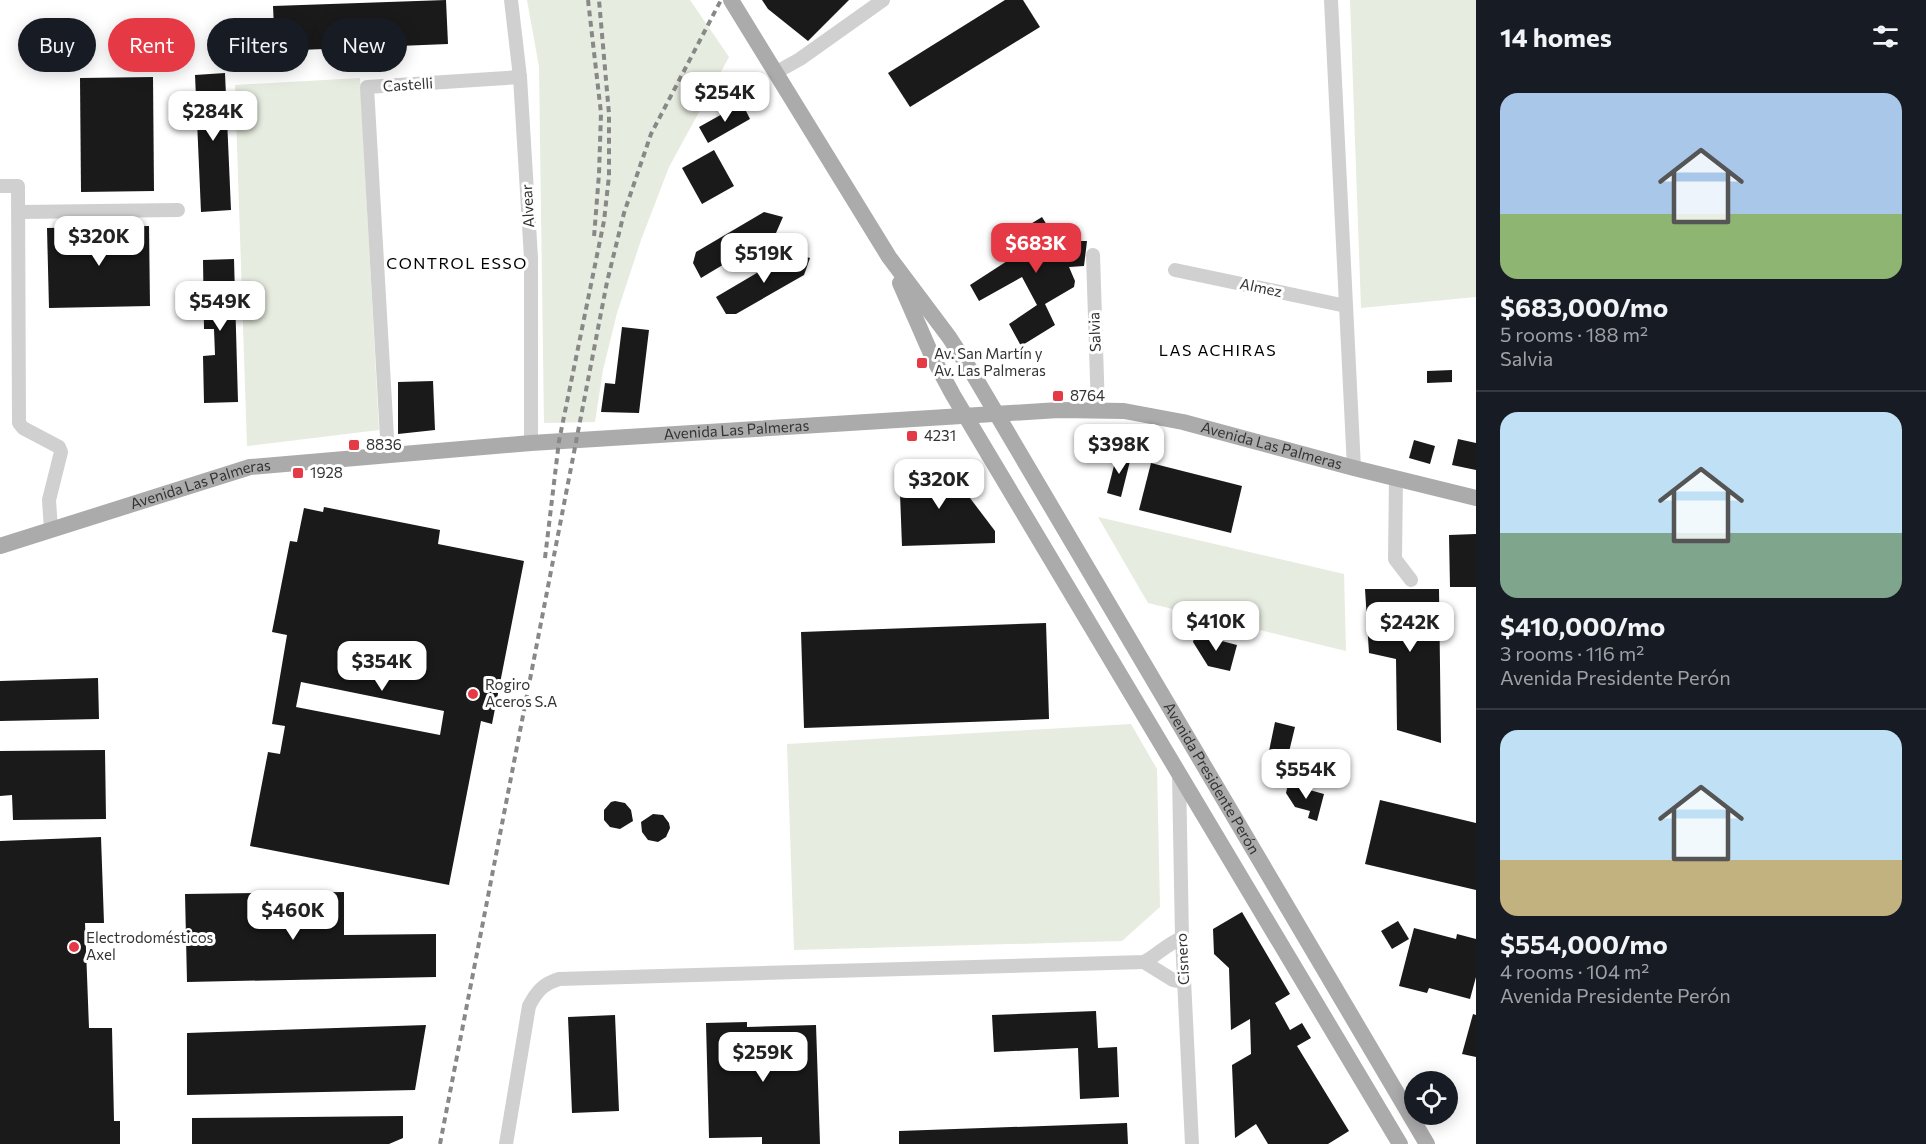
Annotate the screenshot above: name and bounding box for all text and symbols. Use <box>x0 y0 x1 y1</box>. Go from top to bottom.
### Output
chip: Buy <box>18 18 96 72</box>
chip: Rent <box>108 18 195 72</box>
chip: Filters <box>207 18 309 72</box>
chip: New <box>321 18 407 72</box>
icon: filters <box>1869 20 1902 53</box>
text: 14 homes <box>1500 21 1612 52</box>
pin: $254K <box>683 72 767 123</box>
street label: Castelli <box>382 73 434 95</box>
text: $254K <box>695 79 755 103</box>
pin: $284K <box>171 91 255 142</box>
text: $284K <box>182 98 244 122</box>
icon: home <box>1647 132 1755 240</box>
street label: Alvear <box>517 184 537 228</box>
pin: $320K <box>57 216 141 267</box>
text: $320K <box>68 223 130 247</box>
pin: $683K <box>994 223 1078 274</box>
text: $683K <box>1005 230 1067 254</box>
pin: $519K <box>722 233 806 284</box>
text: $519K <box>735 240 793 264</box>
district label: CONTROL ESSO <box>386 253 528 272</box>
street label: Almez <box>1238 274 1284 300</box>
pin: $549K <box>178 281 262 332</box>
text: $549K <box>189 288 251 312</box>
text: $683,000/mo <box>1500 291 1668 322</box>
street label: Salvia <box>1084 312 1104 352</box>
text: 5 rooms · 188 m² <box>1500 322 1648 346</box>
district label: LAS ACHIRAS <box>1159 340 1277 359</box>
place label: Av. San Martín y Av. Las Palmeras <box>934 344 1046 379</box>
text: Salvia <box>1500 346 1553 370</box>
marker: Av. San Martín y Av. Las Palmeras <box>915 356 929 370</box>
place label: 8764 <box>1070 386 1105 404</box>
marker: 8764 <box>1051 389 1065 403</box>
street label: Avenida Las Palmeras <box>663 416 810 443</box>
street label: Avenida Las Palmeras <box>1199 417 1345 473</box>
pin: $398K <box>1077 424 1161 475</box>
place label: 4231 <box>924 426 956 444</box>
marker: 4231 <box>905 429 919 443</box>
text: $398K <box>1088 431 1150 455</box>
place label: 8836 <box>366 435 402 453</box>
marker: 8836 <box>347 438 361 452</box>
icon: home <box>1647 451 1755 559</box>
street label: Avenida Las Palmeras <box>128 455 271 512</box>
pin: $320K <box>897 459 981 510</box>
place label: 1928 <box>310 463 343 481</box>
marker: 1928 <box>291 466 305 480</box>
text: $320K <box>908 466 970 490</box>
pin: $410K <box>1174 601 1258 652</box>
pin: $242K <box>1368 602 1452 653</box>
text: $410K <box>1186 608 1246 632</box>
text: $242K <box>1380 609 1440 633</box>
text: $410,000/mo <box>1500 610 1665 641</box>
pin: $354K <box>340 641 424 692</box>
text: 3 rooms · 116 m² <box>1500 641 1644 665</box>
text: $354K <box>351 648 413 672</box>
text: Avenida Presidente Perón <box>1500 665 1731 689</box>
place label: Rogiro Aceros S.A <box>485 675 557 710</box>
marker: Rogiro Aceros S.A <box>466 687 480 701</box>
street label: Avenida Presidente Perón <box>1160 699 1264 857</box>
pin: $554K <box>1264 749 1348 800</box>
text: $554K <box>1275 756 1337 780</box>
icon: home <box>1647 769 1755 877</box>
pin: $460K <box>251 890 335 941</box>
text: $460K <box>261 897 325 921</box>
place label: Electrodomésticos Axel <box>86 928 214 963</box>
text: $554,000/mo <box>1500 928 1668 959</box>
street label: Cisnero <box>1172 933 1192 986</box>
marker: Electrodomésticos Axel <box>67 940 81 954</box>
text: 4 rooms · 104 m² <box>1500 959 1649 983</box>
text: Avenida Presidente Perón <box>1500 983 1731 1007</box>
pin: $259K <box>721 1032 805 1083</box>
text: $259K <box>733 1039 793 1063</box>
map controls <box>1404 1071 1458 1125</box>
button: locate <box>1404 1071 1458 1125</box>

